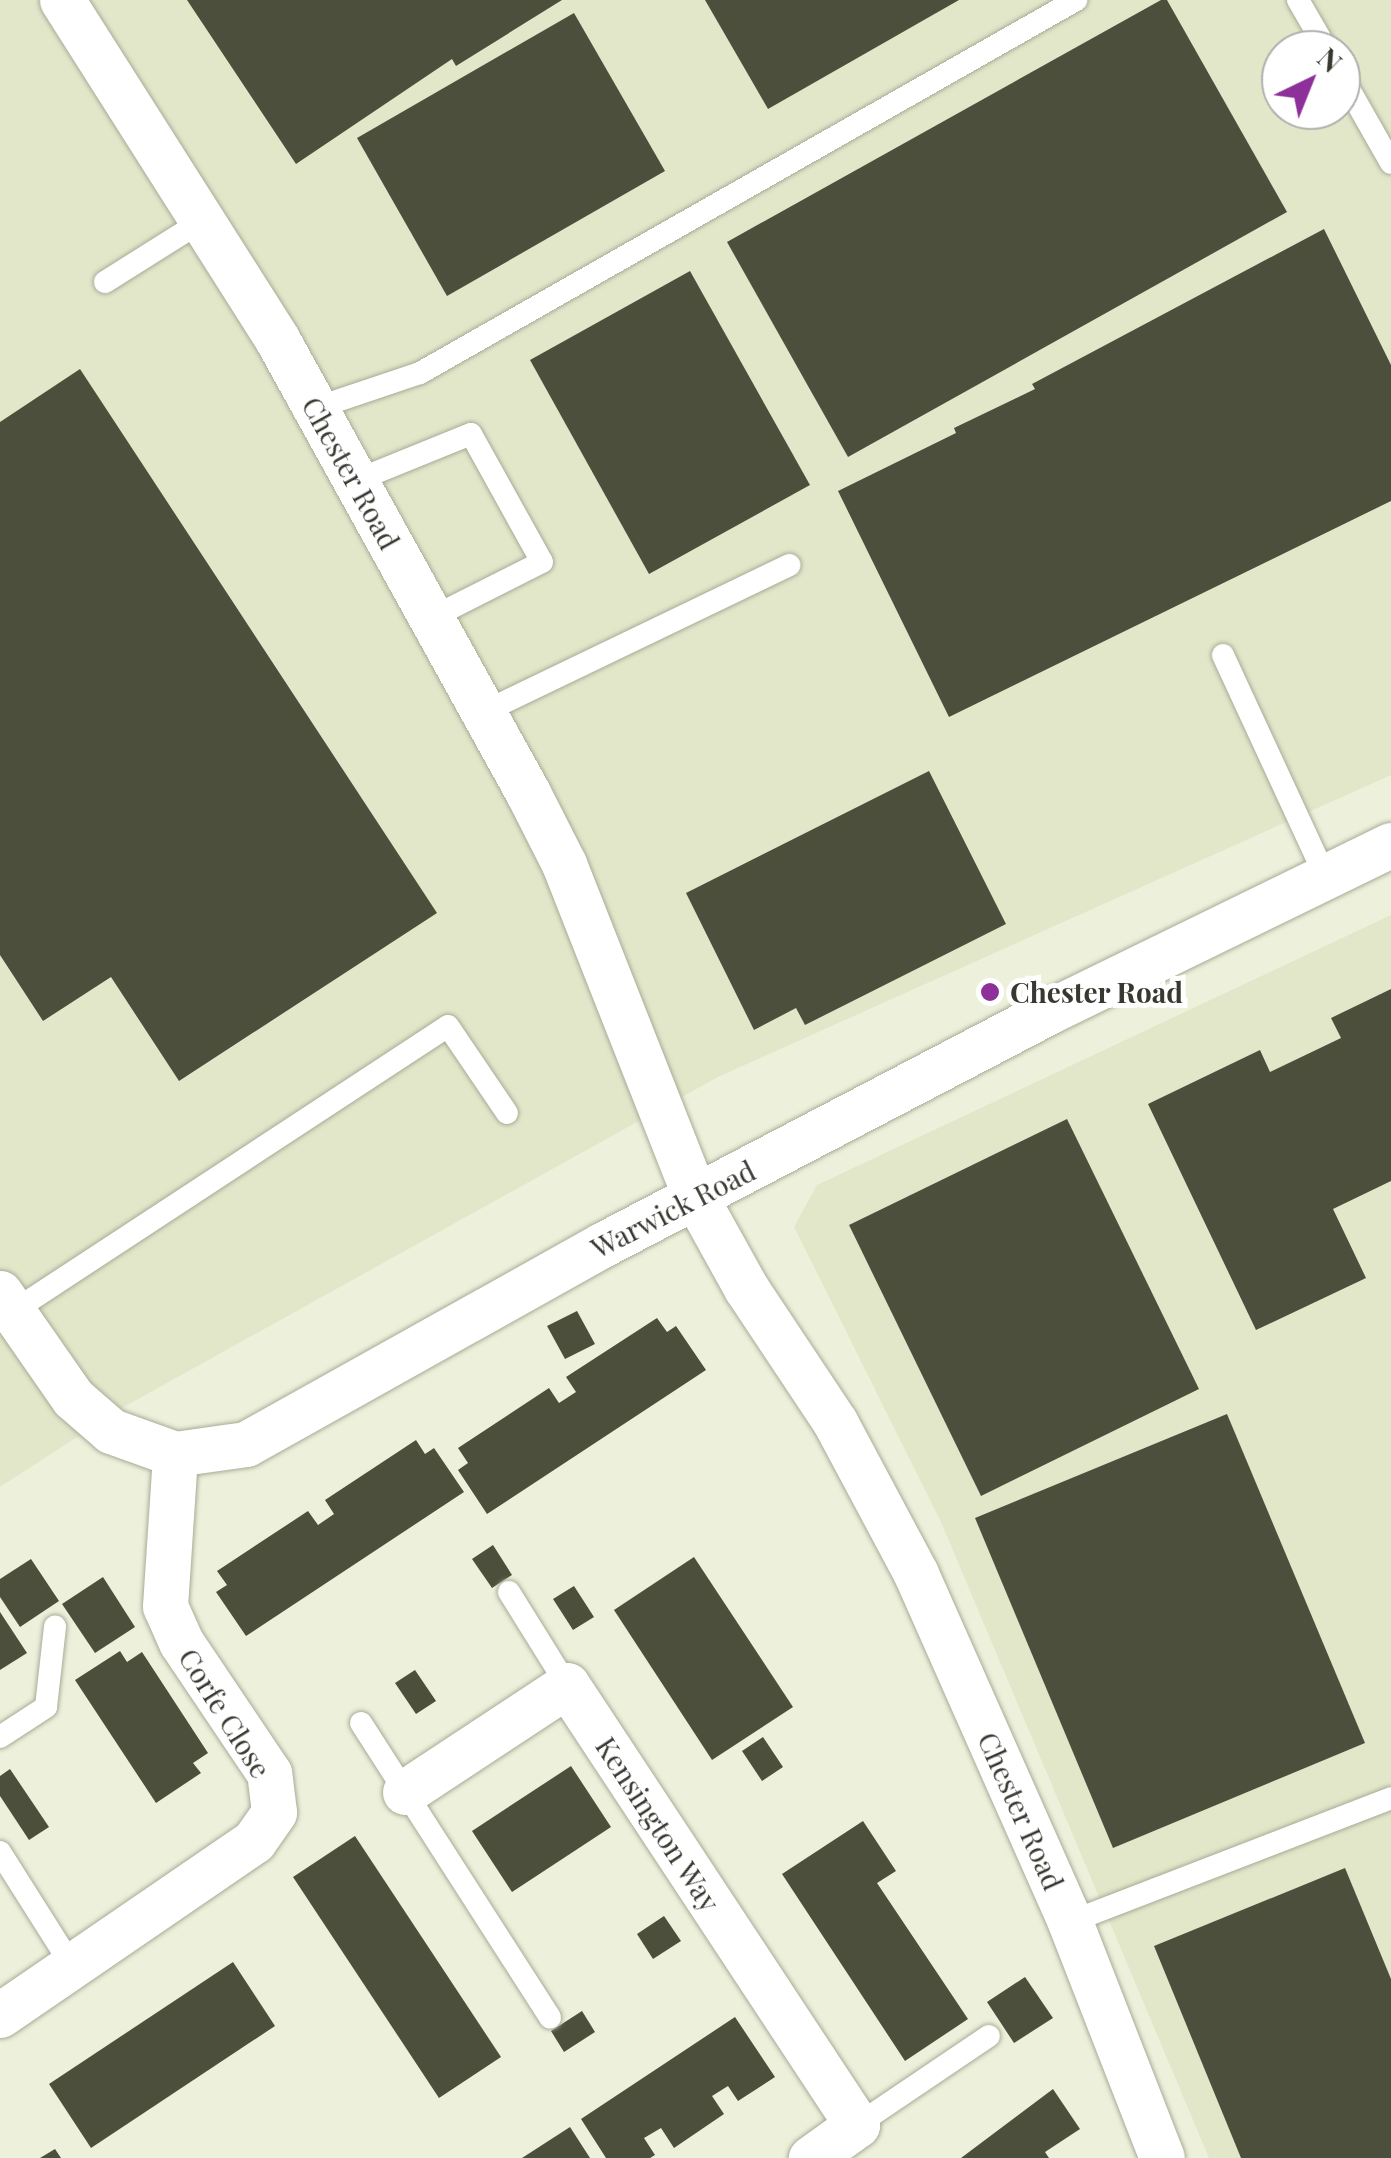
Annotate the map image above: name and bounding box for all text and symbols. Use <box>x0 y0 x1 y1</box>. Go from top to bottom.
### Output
north arrow <box>1261 30 1361 130</box>
text: N <box>1310 39 1350 80</box>
street label: Chester Road <box>295 391 407 555</box>
place label: Chester Road <box>1010 975 1184 1009</box>
marker: Chester Road <box>979 981 1001 1003</box>
street label: Warwick Road <box>585 1153 761 1265</box>
street label: Corfe Close <box>172 1642 278 1784</box>
street label: Chester Road <box>971 1727 1071 1895</box>
street label: Kensington Way <box>589 1730 727 1918</box>

